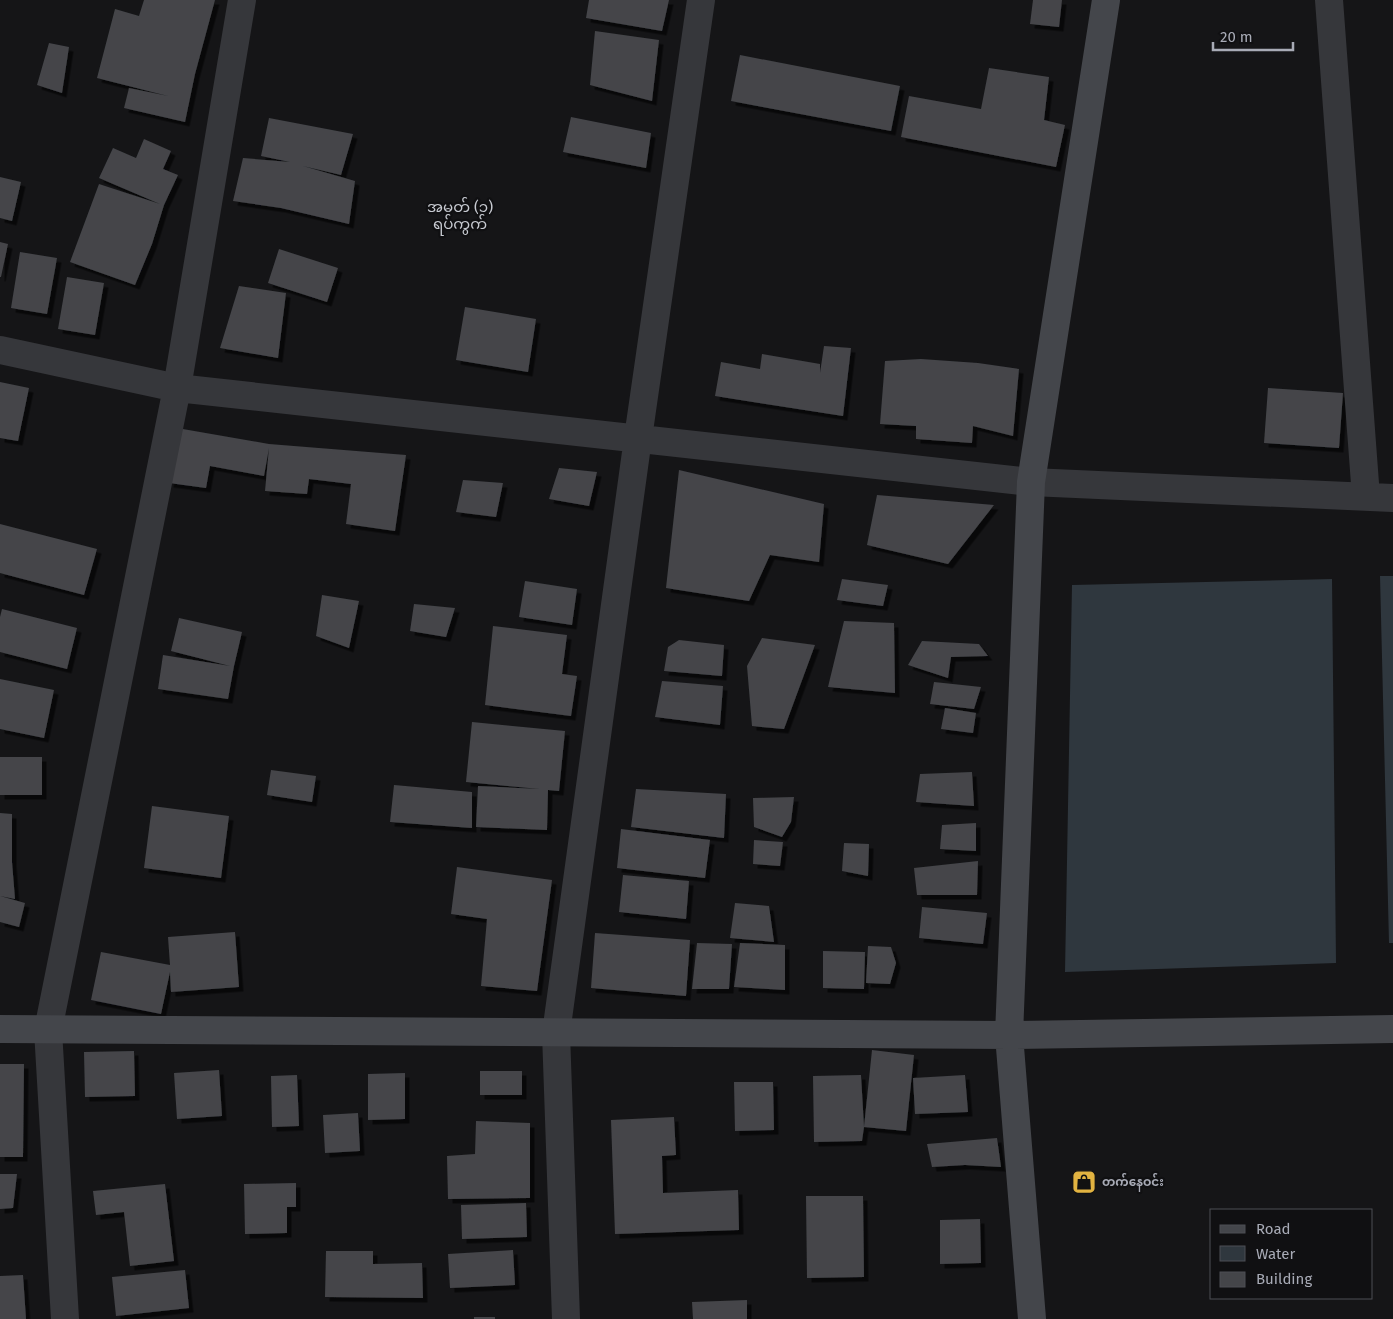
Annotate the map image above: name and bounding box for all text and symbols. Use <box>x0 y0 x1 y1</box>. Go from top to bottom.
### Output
scale bar <box>1213 20 1293 52</box>
text: 20 m <box>1220 28 1253 46</box>
district label: အမှတ် (၁) ရပ်ကွက် <box>427 197 493 236</box>
shop icon: တက်နေဝင်း <box>1071 1169 1097 1195</box>
place label: တက်နေဝင်း <box>1102 1172 1164 1192</box>
legend <box>1210 1209 1373 1299</box>
text: Road <box>1256 1220 1291 1238</box>
text: Water <box>1256 1245 1295 1263</box>
text: Building <box>1256 1270 1312 1288</box>

